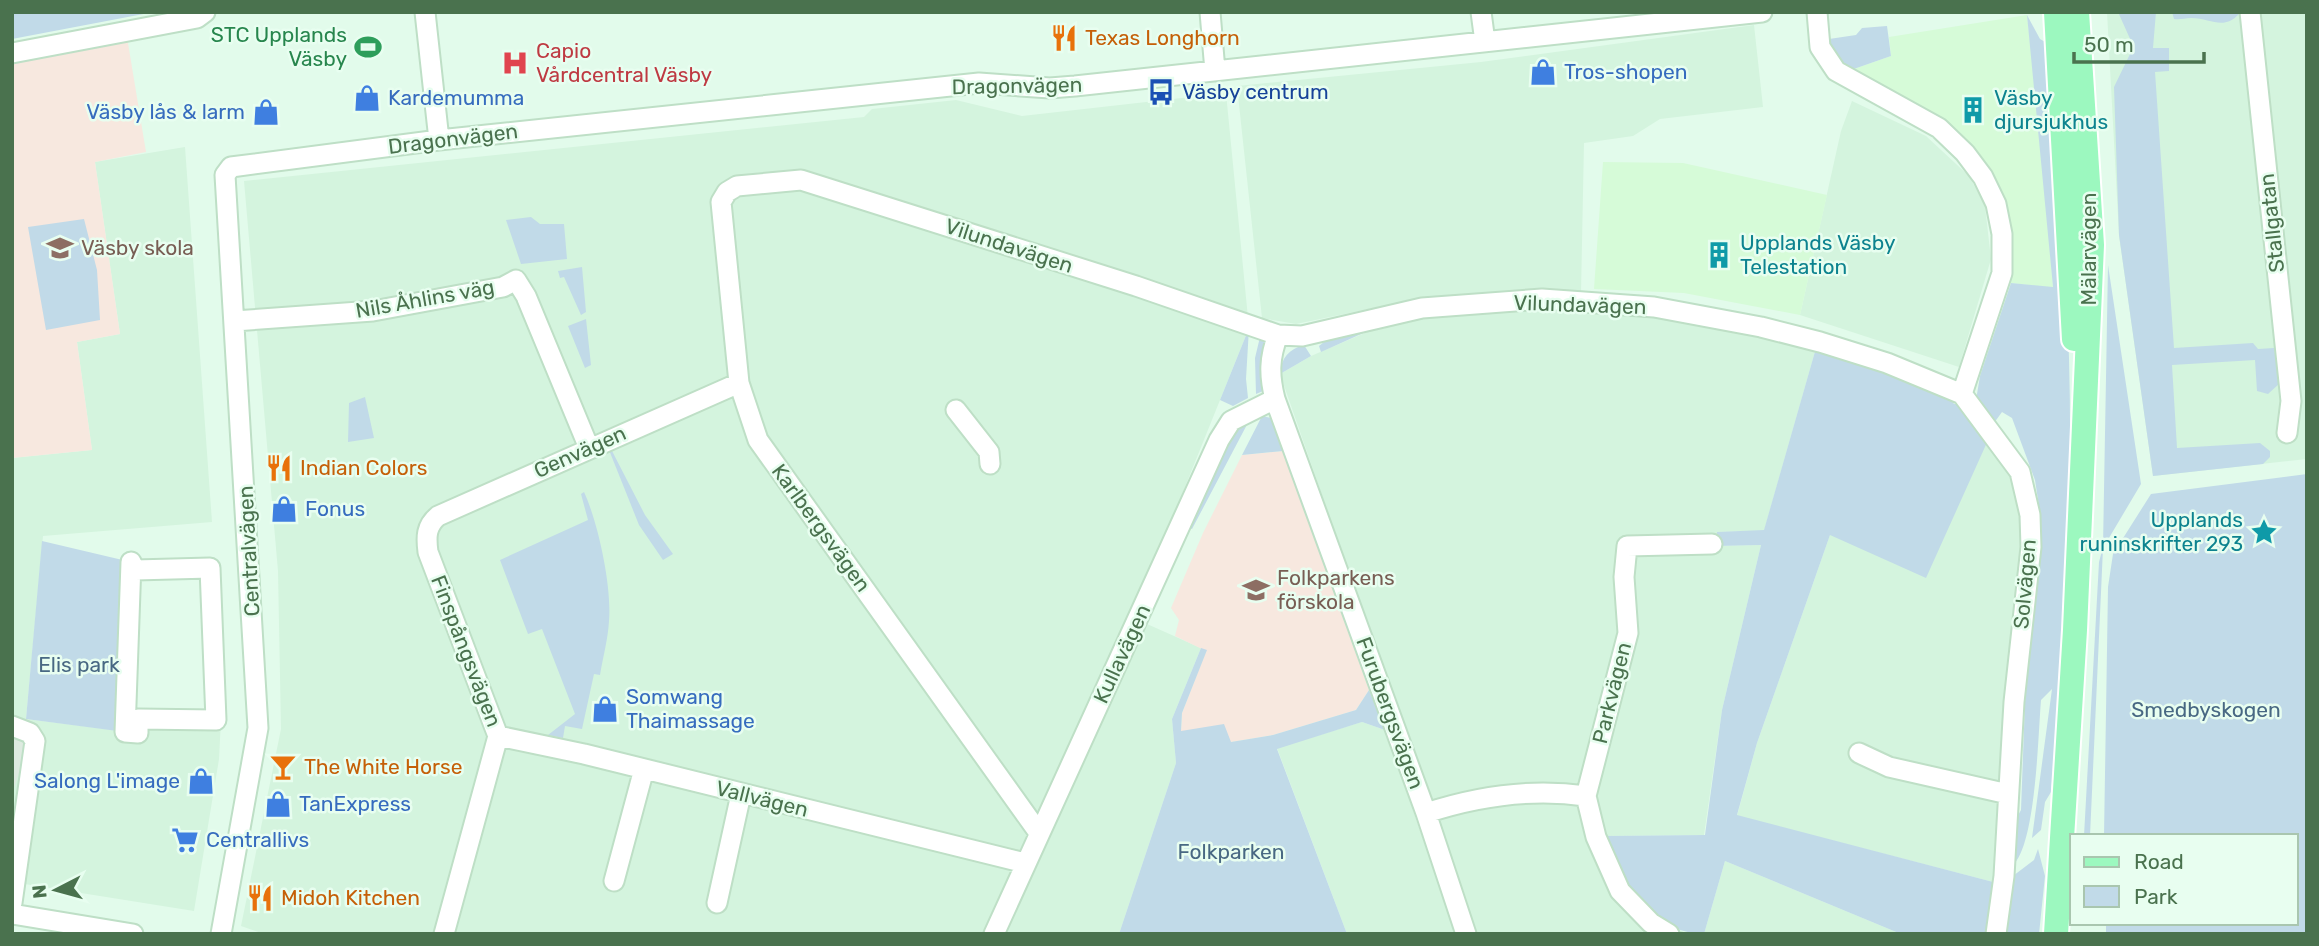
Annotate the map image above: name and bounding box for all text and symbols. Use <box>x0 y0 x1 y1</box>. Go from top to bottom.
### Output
scale bar <box>2074 21 2204 65</box>
place label: STC Upplands Väsby <box>211 22 347 71</box>
restaurant icon: Texas Longhorn <box>1049 23 1079 53</box>
place label: Texas Longhorn <box>1085 25 1240 50</box>
sports icon: STC Upplands Väsby <box>353 32 383 62</box>
text: 50 m <box>2084 32 2134 57</box>
place label: Capio Vårdcentral Väsby <box>536 38 713 87</box>
hospital icon: Capio Vårdcentral Väsby <box>500 48 530 78</box>
shop icon: Tros-shopen <box>1528 57 1558 87</box>
place label: Tros-shopen <box>1564 59 1688 84</box>
street label: Dragonvägen <box>951 72 1083 99</box>
bus stop icon: Väsby centrum <box>1146 77 1176 107</box>
place label: Väsby centrum <box>1182 79 1329 104</box>
shop icon: Kardemumma <box>352 83 382 113</box>
place label: Kardemumma <box>388 85 524 110</box>
place label: Väsby djursjukhus <box>1994 85 2108 134</box>
building icon: Väsby djursjukhus <box>1958 95 1988 125</box>
shop icon: Väsby lås & larm <box>251 97 281 127</box>
place label: Väsby lås & larm <box>86 99 245 124</box>
street label: Dragonvägen <box>387 118 519 159</box>
street label: Stallgatan <box>2254 172 2289 274</box>
street label: Mälarvägen <box>2076 193 2101 305</box>
street label: Vilundavägen <box>942 213 1076 278</box>
place label: Upplands Väsby Telestation <box>1740 230 1896 279</box>
school or university icon: Väsby skola <box>45 233 75 263</box>
place label: Väsby skola <box>81 235 194 260</box>
building icon: Upplands Väsby Telestation <box>1704 240 1734 270</box>
street label: Nils Åhlins väg <box>354 274 496 323</box>
street label: Vilundavägen <box>1513 290 1647 319</box>
street label: Genvägen <box>530 420 630 483</box>
restaurant icon: Indian Colors <box>264 453 294 483</box>
place label: Indian Colors <box>300 455 427 480</box>
street label: Karlbergsvägen <box>767 459 876 596</box>
street label: Centralvägen <box>233 485 264 617</box>
shop icon: Fonus <box>269 494 299 524</box>
place label: Fonus <box>305 496 365 521</box>
place label: Upplands runinskrifter 293 <box>2079 507 2243 556</box>
place icon: Upplands runinskrifter 293 <box>2249 517 2279 547</box>
street label: Solvägen <box>2008 538 2041 630</box>
place label: Folkparkens förskola <box>1277 565 1395 614</box>
street label: Finspångsvägen <box>426 572 507 730</box>
school or university icon: Folkparkens förskola <box>1241 575 1271 605</box>
street label: Kullavägen <box>1088 600 1155 707</box>
street label: Furubergsvägen <box>1351 633 1430 792</box>
street label: Parkvägen <box>1587 640 1636 746</box>
park label: Elis park <box>38 652 120 677</box>
place label: Somwang Thaimassage <box>626 684 755 733</box>
shop icon: Somwang Thaimassage <box>590 694 620 724</box>
park label: Smedbyskogen <box>2131 697 2281 722</box>
bar icon: The White Horse <box>268 752 298 782</box>
place label: The White Horse <box>304 754 462 779</box>
shop icon: Salong L'image <box>186 766 216 796</box>
place label: Salong L'image <box>34 768 180 793</box>
street label: Vallvägen <box>713 775 811 822</box>
shop icon: TanExpress <box>263 789 293 819</box>
place label: TanExpress <box>299 791 411 816</box>
supermarket icon: Centrallivs <box>170 825 200 855</box>
place label: Centrallivs <box>206 827 309 852</box>
legend <box>2070 834 2298 925</box>
park label: Folkparken <box>1178 839 1284 864</box>
text: Road <box>2134 849 2184 874</box>
north arrow <box>21 855 91 925</box>
restaurant icon: Midoh Kitchen <box>245 883 275 913</box>
text: N <box>27 884 52 900</box>
text: Park <box>2134 884 2178 909</box>
place label: Midoh Kitchen <box>281 885 420 910</box>

